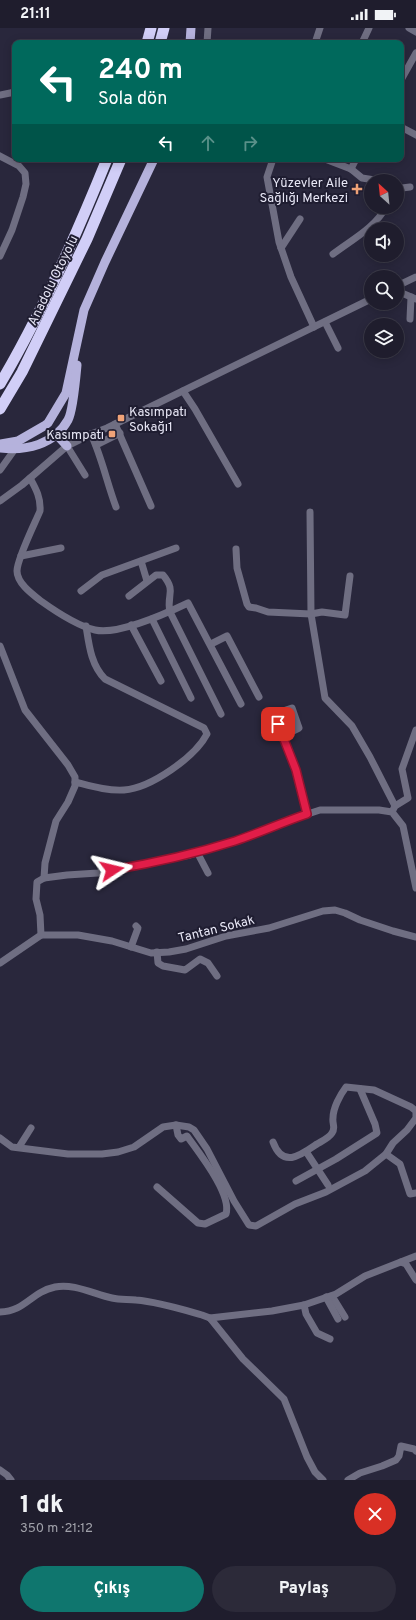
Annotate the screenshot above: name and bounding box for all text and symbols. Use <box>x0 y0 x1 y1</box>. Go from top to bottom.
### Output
text: 21:11 <box>20 5 51 24</box>
text: 240 m <box>98 53 183 89</box>
icon: left <box>32 56 84 108</box>
text: Sola dön <box>98 88 167 111</box>
icon: left <box>155 132 177 154</box>
icon: ahead <box>197 132 219 154</box>
icon: right <box>239 132 261 154</box>
north arrow <box>364 174 404 214</box>
map controls <box>364 174 404 358</box>
place label: Yüzevler Aile Sağlığı Merkezi <box>259 176 348 207</box>
marker: Yüzevler Aile Sağlığı Merkezi <box>351 183 363 195</box>
button: sound <box>364 222 404 262</box>
street label: Anadolu Otoyolu <box>25 233 82 328</box>
button: search <box>364 270 404 310</box>
button: layers <box>364 318 404 358</box>
place label: Kasımpatı Sokağı1 <box>129 405 187 436</box>
marker: Kasımpatı Sokağı1 <box>116 413 126 423</box>
place label: Kasımpatı <box>46 428 104 444</box>
marker: Kasımpatı <box>107 429 117 439</box>
pin <box>261 707 295 741</box>
icon: arrive <box>267 713 289 735</box>
position arrow <box>91 849 133 891</box>
street label: Tantan Sokak <box>177 913 256 947</box>
text: 1 dk <box>20 1491 64 1521</box>
button: close <box>354 1493 396 1535</box>
text: 350 m · 21:12 <box>20 1521 93 1537</box>
button: Çıkış <box>20 1566 204 1612</box>
button: Paylaş <box>212 1566 396 1612</box>

